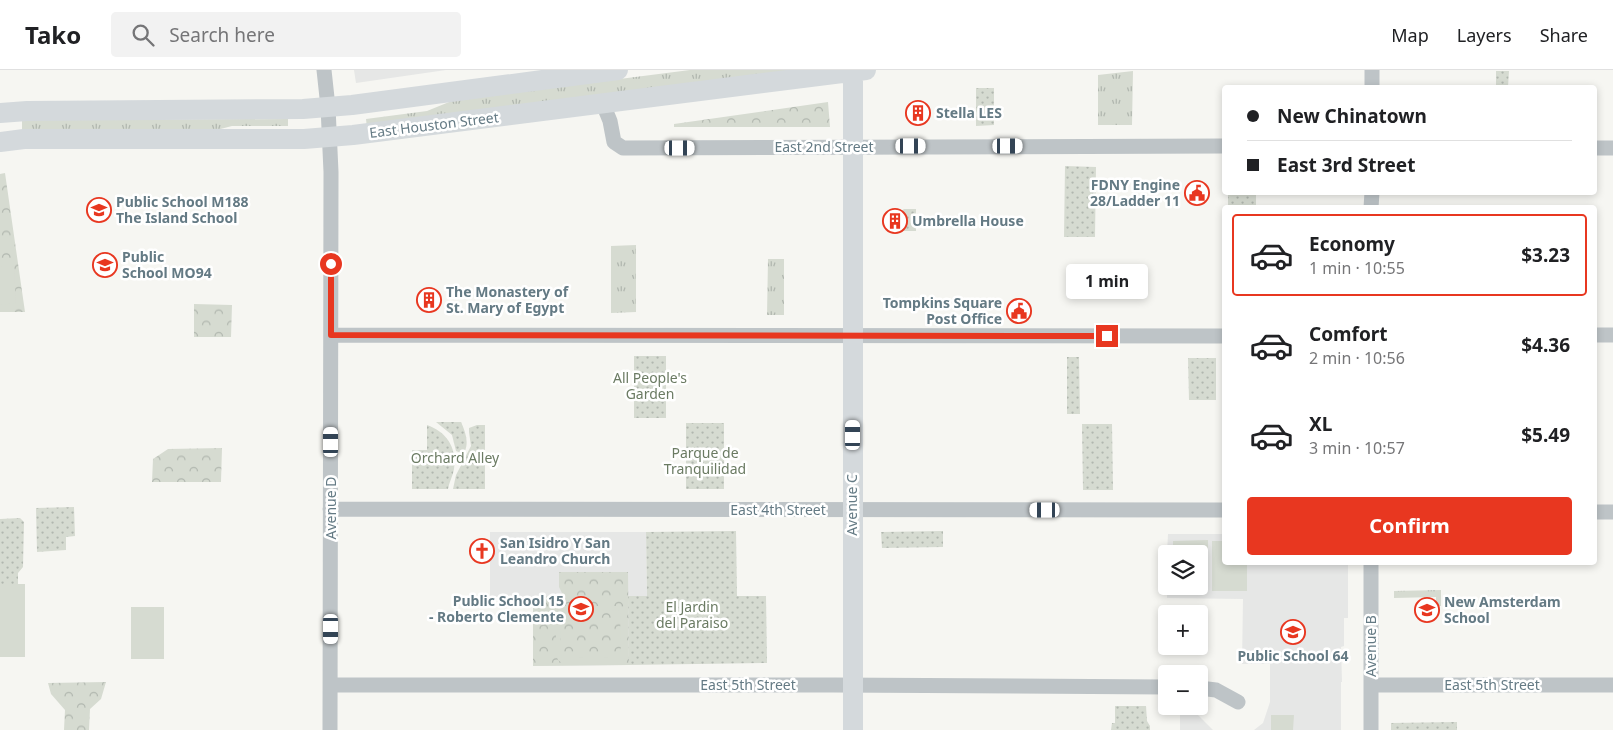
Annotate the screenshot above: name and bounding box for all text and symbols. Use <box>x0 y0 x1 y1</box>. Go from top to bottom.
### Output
search box <box>111 12 461 57</box>
text: Tako <box>25 18 81 51</box>
icon: search <box>129 21 157 49</box>
text: Search here <box>169 22 275 48</box>
text: Map <box>1391 23 1429 47</box>
text: Layers <box>1457 23 1512 47</box>
text: Share <box>1540 23 1588 47</box>
building icon: Stella LES <box>905 100 931 126</box>
place label: Stella LES <box>936 103 1002 122</box>
text: New Chinatown <box>1277 103 1427 129</box>
street label: East Houston Street <box>368 107 500 142</box>
street label: East 2nd Street <box>774 137 874 156</box>
car <box>896 139 926 154</box>
car <box>993 139 1023 154</box>
car <box>665 141 695 156</box>
text: East 3rd Street <box>1277 152 1415 178</box>
place label: FDNY Engine 28/Ladder 11 <box>1090 175 1180 210</box>
public building icon: FDNY Engine 28/Ladder 11 <box>1184 180 1210 206</box>
place label: Public School M188 The Island School <box>116 192 248 227</box>
school or university icon: Public School M188 The Island School <box>86 197 112 223</box>
building icon: Umbrella House <box>882 208 908 234</box>
place label: Umbrella House <box>912 211 1024 230</box>
text: Economy <box>1309 231 1395 257</box>
icon: car <box>1249 233 1294 278</box>
text: $3.23 <box>1521 242 1570 268</box>
place label: Public School MO94 <box>122 247 212 282</box>
school or university icon: Public School MO94 <box>92 252 118 278</box>
route start <box>320 253 342 275</box>
text: 1 min · 10:55 <box>1309 257 1405 279</box>
callout: 1 min <box>1066 264 1148 298</box>
text: 1 min <box>1085 270 1129 292</box>
place label: The Monastery of St. Mary of Egypt <box>446 282 570 317</box>
building icon: The Monastery of St. Mary of Egypt <box>416 287 442 313</box>
place label: Tompkins Square Post Office <box>883 293 1002 328</box>
public building icon: Tompkins Square Post Office <box>1006 298 1032 324</box>
text: Comfort <box>1309 321 1388 347</box>
icon: car <box>1249 323 1294 368</box>
route end <box>1096 325 1118 347</box>
text: $4.36 <box>1521 332 1570 358</box>
text: 2 min · 10:56 <box>1309 347 1405 369</box>
park label: All People's Garden <box>613 368 687 403</box>
text: XL <box>1309 411 1332 437</box>
icon: car <box>1249 413 1294 458</box>
car <box>845 420 860 450</box>
text: $5.49 <box>1521 422 1570 448</box>
car <box>323 427 338 457</box>
text: 3 min · 10:57 <box>1309 437 1405 459</box>
park label: Parque de Tranquilidad <box>664 443 746 478</box>
park label: Orchard Alley <box>411 448 500 467</box>
street label: Avenue C <box>842 474 861 536</box>
street label: Avenue D <box>321 476 340 540</box>
button: Confirm <box>1247 497 1572 555</box>
street label: East 4th Street <box>730 500 826 519</box>
car <box>1030 503 1060 518</box>
place label: San Isidro Y San Leandro Church <box>500 533 610 568</box>
church icon: San Isidro Y San Leandro Church <box>469 538 495 564</box>
map controls <box>1158 545 1208 715</box>
button: layers <box>1158 545 1208 595</box>
place label: Public School 15 - Roberto Clemente <box>429 591 564 626</box>
place label: New Amsterdam School <box>1444 592 1561 627</box>
school or university icon: Public School 15 - Roberto Clemente <box>568 596 594 622</box>
park label: El Jardin del Paraiso <box>656 597 728 632</box>
school or university icon: New Amsterdam School <box>1414 597 1440 623</box>
button: + <box>1158 605 1208 655</box>
car <box>323 614 338 644</box>
street label: Avenue B <box>1361 615 1380 677</box>
school or university icon: Public School 64 <box>1280 619 1306 645</box>
place label: Public School 64 <box>1237 646 1349 665</box>
button: − <box>1158 665 1208 715</box>
street label: East 5th Street <box>700 675 796 694</box>
street label: East 5th Street <box>1444 675 1540 694</box>

